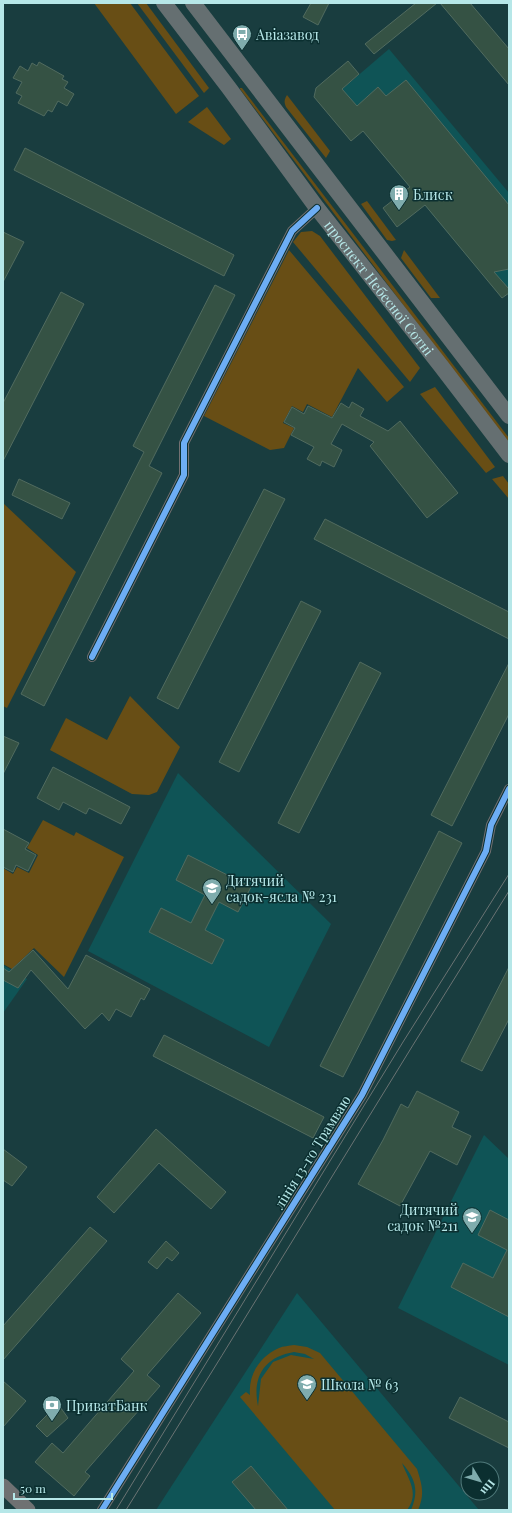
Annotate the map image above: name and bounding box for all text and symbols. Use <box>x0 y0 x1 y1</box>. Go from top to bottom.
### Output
bus stop icon: Авіазавод <box>231 23 253 51</box>
place label: Авіазавод <box>255 25 320 44</box>
building icon: Блиск <box>388 183 410 211</box>
place label: Блиск <box>413 185 453 204</box>
street label: проспект Небесної Сотні <box>320 216 438 359</box>
place label: Дитячий садок-ясла № 231 <box>226 871 337 906</box>
school or university icon: Дитячий садок-ясла № 231 <box>201 877 223 905</box>
street label: лінія 13-го Трамваю <box>269 1091 355 1213</box>
place label: Дитячий садок №211 <box>387 1200 458 1235</box>
school or university icon: Дитячий садок №211 <box>461 1206 483 1234</box>
school or university icon: Школа № 63 <box>296 1373 318 1401</box>
place label: Школа № 63 <box>321 1375 399 1394</box>
bank icon: ПриватБанк <box>41 1394 63 1422</box>
place label: ПриватБанк <box>66 1396 148 1415</box>
north arrow <box>460 1461 500 1501</box>
scale bar <box>14 1475 112 1501</box>
text: Пн <box>477 1477 499 1498</box>
text: 50 m <box>20 1480 46 1496</box>

